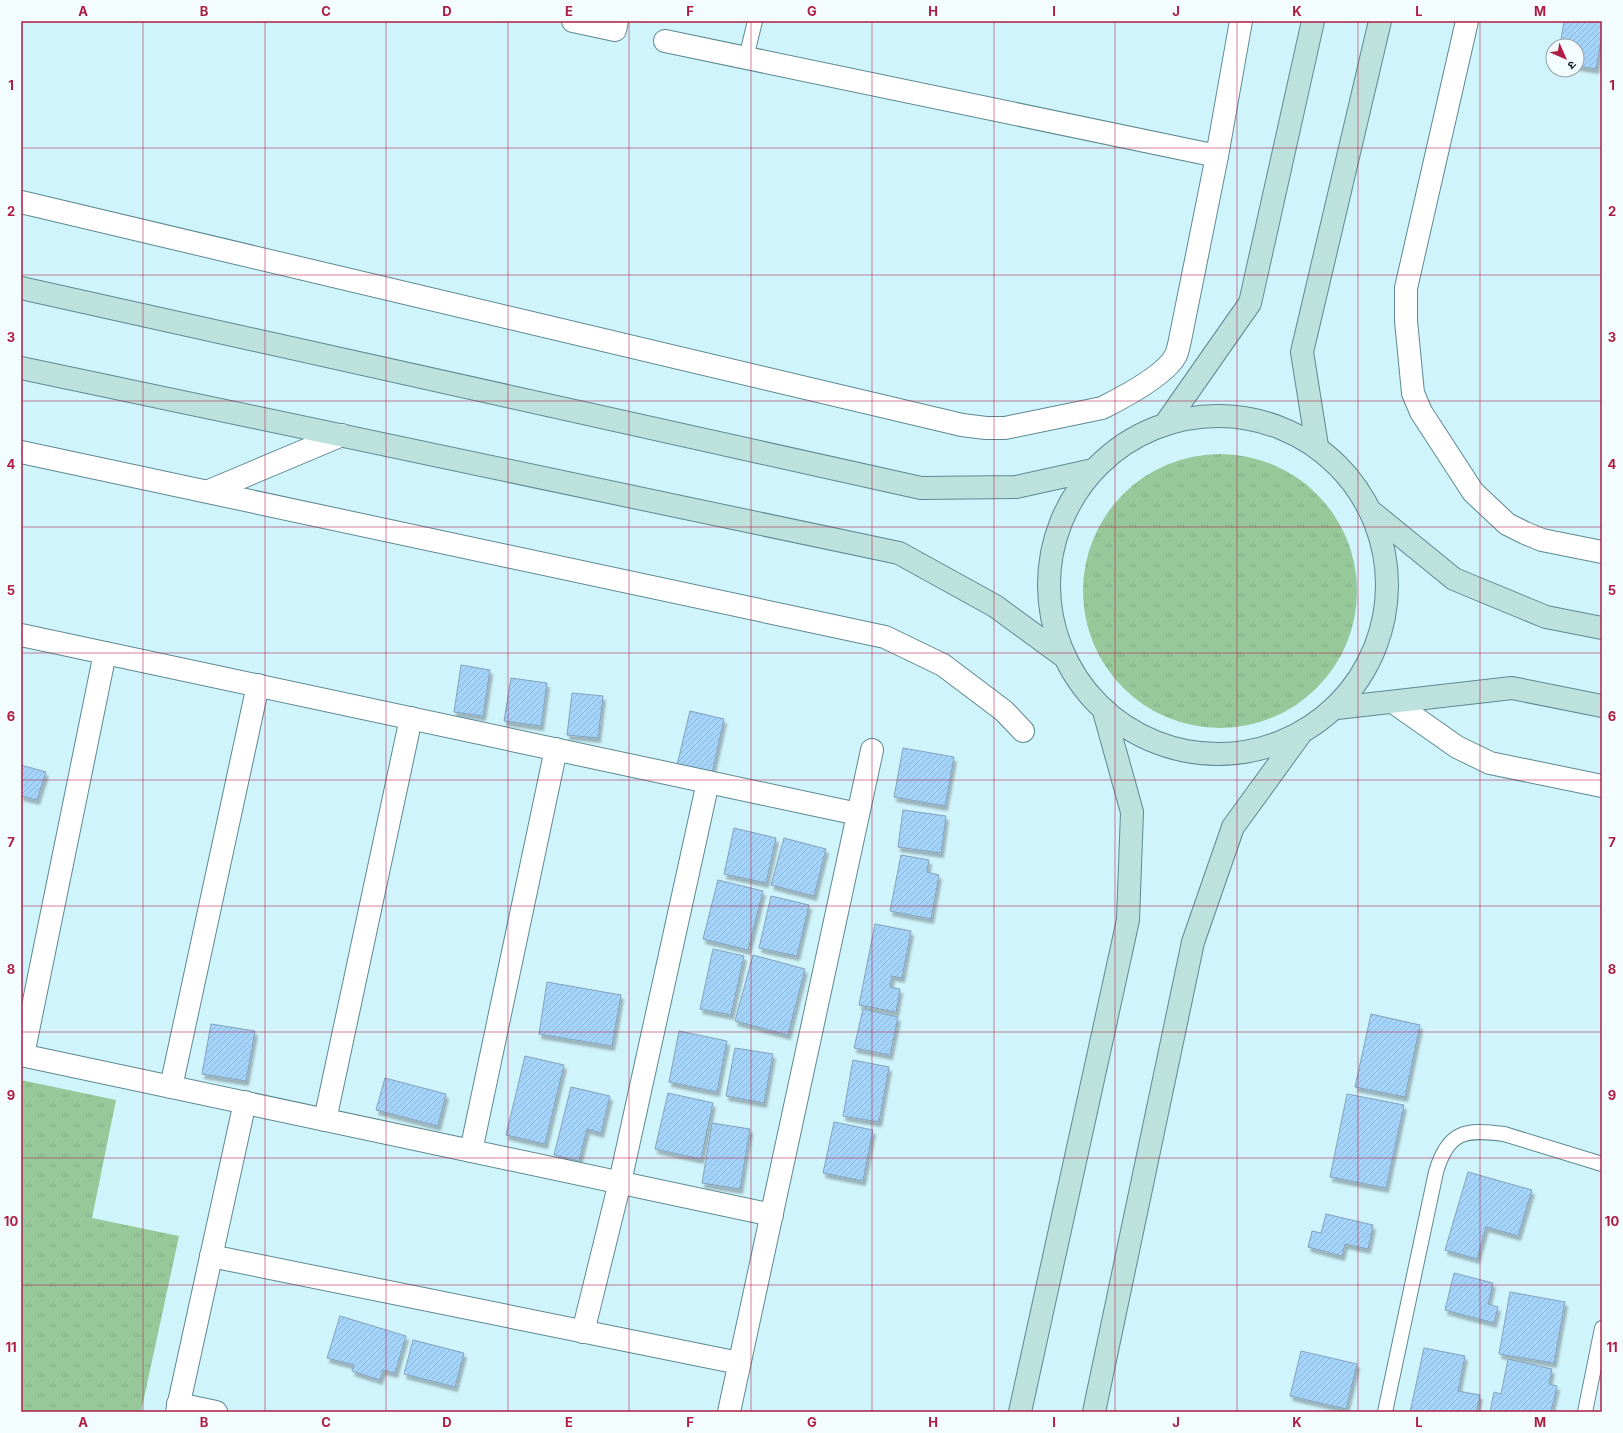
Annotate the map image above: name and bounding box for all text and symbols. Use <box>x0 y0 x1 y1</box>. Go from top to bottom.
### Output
text: A <box>78 3 88 19</box>
text: B <box>200 3 209 19</box>
text: C <box>321 3 331 19</box>
text: D <box>442 3 452 19</box>
text: E <box>565 3 573 19</box>
text: F <box>686 3 694 19</box>
text: G <box>807 3 817 19</box>
text: H <box>928 3 938 19</box>
text: I <box>1052 3 1056 19</box>
text: J <box>1172 3 1180 19</box>
text: K <box>1292 3 1302 19</box>
text: L <box>1415 3 1423 19</box>
text: M <box>1534 3 1546 19</box>
north arrow <box>1545 38 1585 78</box>
text: उ <box>1564 58 1579 73</box>
text: 1 <box>8 77 14 93</box>
text: 1 <box>1609 77 1615 93</box>
text: 2 <box>7 203 15 219</box>
text: 2 <box>1608 203 1616 219</box>
text: 3 <box>7 329 15 345</box>
text: 3 <box>1608 329 1616 345</box>
text: 4 <box>7 456 16 472</box>
text: 4 <box>1608 456 1617 472</box>
text: 5 <box>7 582 15 598</box>
text: 5 <box>1608 582 1616 598</box>
text: 6 <box>7 708 15 724</box>
text: 6 <box>1608 708 1616 724</box>
text: 7 <box>7 834 15 850</box>
text: 7 <box>1608 834 1616 850</box>
text: 8 <box>7 961 15 977</box>
text: 8 <box>1608 961 1616 977</box>
text: 9 <box>7 1087 15 1103</box>
text: 9 <box>1608 1087 1616 1103</box>
text: 10 <box>4 1213 18 1229</box>
text: 10 <box>1605 1213 1619 1229</box>
text: 11 <box>5 1339 17 1355</box>
text: 11 <box>1606 1339 1618 1355</box>
text: A <box>78 1414 88 1430</box>
text: B <box>200 1414 209 1430</box>
text: C <box>321 1414 331 1430</box>
text: D <box>442 1414 452 1430</box>
text: E <box>565 1414 573 1430</box>
text: F <box>686 1414 694 1430</box>
text: G <box>807 1414 817 1430</box>
text: H <box>928 1414 938 1430</box>
text: I <box>1052 1414 1056 1430</box>
text: J <box>1172 1414 1180 1430</box>
text: K <box>1292 1414 1302 1430</box>
text: L <box>1415 1414 1423 1430</box>
text: M <box>1534 1414 1546 1430</box>

